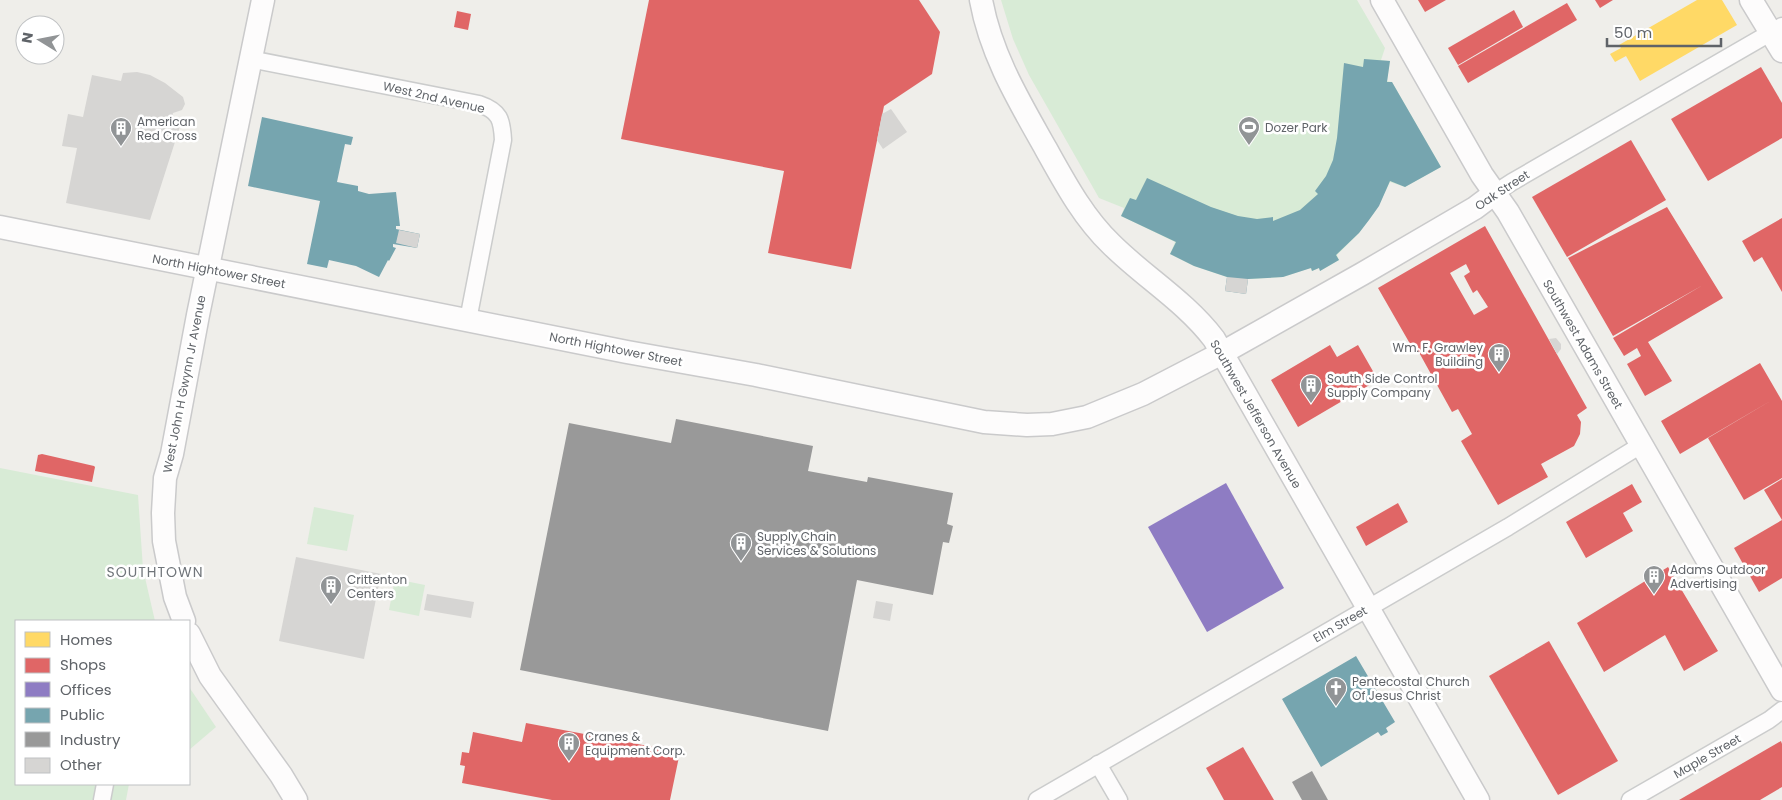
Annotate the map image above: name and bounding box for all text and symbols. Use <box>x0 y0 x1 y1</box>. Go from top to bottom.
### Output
north arrow <box>15 15 65 65</box>
scale bar <box>1607 15 1721 47</box>
text: 50 m <box>1614 22 1652 43</box>
text: N <box>16 31 38 45</box>
street label: West 2nd Avenue <box>381 77 487 117</box>
place label: American Red Cross <box>137 113 197 144</box>
sports icon: Dozer Park <box>1237 115 1261 146</box>
building icon: American Red Cross <box>109 116 133 147</box>
place label: Dozer Park <box>1265 119 1328 136</box>
street label: Oak Street <box>1471 166 1533 214</box>
street label: North Hightower Street <box>151 250 287 292</box>
street label: Southwest Adams Street <box>1539 276 1627 412</box>
street label: West John H Gwynn Jr Avenue <box>158 294 210 474</box>
street label: North Hightower Street <box>548 328 684 370</box>
street label: Southwest Jefferson Avenue <box>1206 337 1306 491</box>
place label: Wm. F. Grawley Building <box>1393 339 1483 370</box>
building icon: Wm. F. Grawley Building <box>1487 342 1511 373</box>
place label: South Side Control Supply Company <box>1327 370 1438 401</box>
building icon: South Side Control Supply Company <box>1299 373 1323 404</box>
place label: Supply Chain Services & Solutions <box>757 528 876 559</box>
building icon: Supply Chain Services & Solutions <box>729 531 753 562</box>
place label: Adams Outdoor Advertising <box>1670 561 1766 592</box>
district label: SOUTHTOWN <box>106 562 204 582</box>
building icon: Adams Outdoor Advertising <box>1642 564 1666 595</box>
place label: Crittenton Centers <box>347 571 407 602</box>
building icon: Crittenton Centers <box>319 574 343 605</box>
street label: Elm Street <box>1310 602 1370 646</box>
legend <box>15 620 190 785</box>
text: Homes <box>60 629 113 650</box>
text: Shops <box>60 654 106 675</box>
place label: Pentecostal Church Of Jesus Christ <box>1352 673 1470 704</box>
church icon: Pentecostal Church Of Jesus Christ <box>1324 676 1348 707</box>
text: Offices <box>60 679 112 700</box>
text: Public <box>60 704 105 725</box>
place label: Cranes & Equipment Corp. <box>585 728 685 759</box>
text: Industry <box>60 729 121 750</box>
street label: Maple Street <box>1670 730 1744 782</box>
building icon: Cranes & Equipment Corp. <box>557 731 581 762</box>
text: Other <box>60 754 102 775</box>

